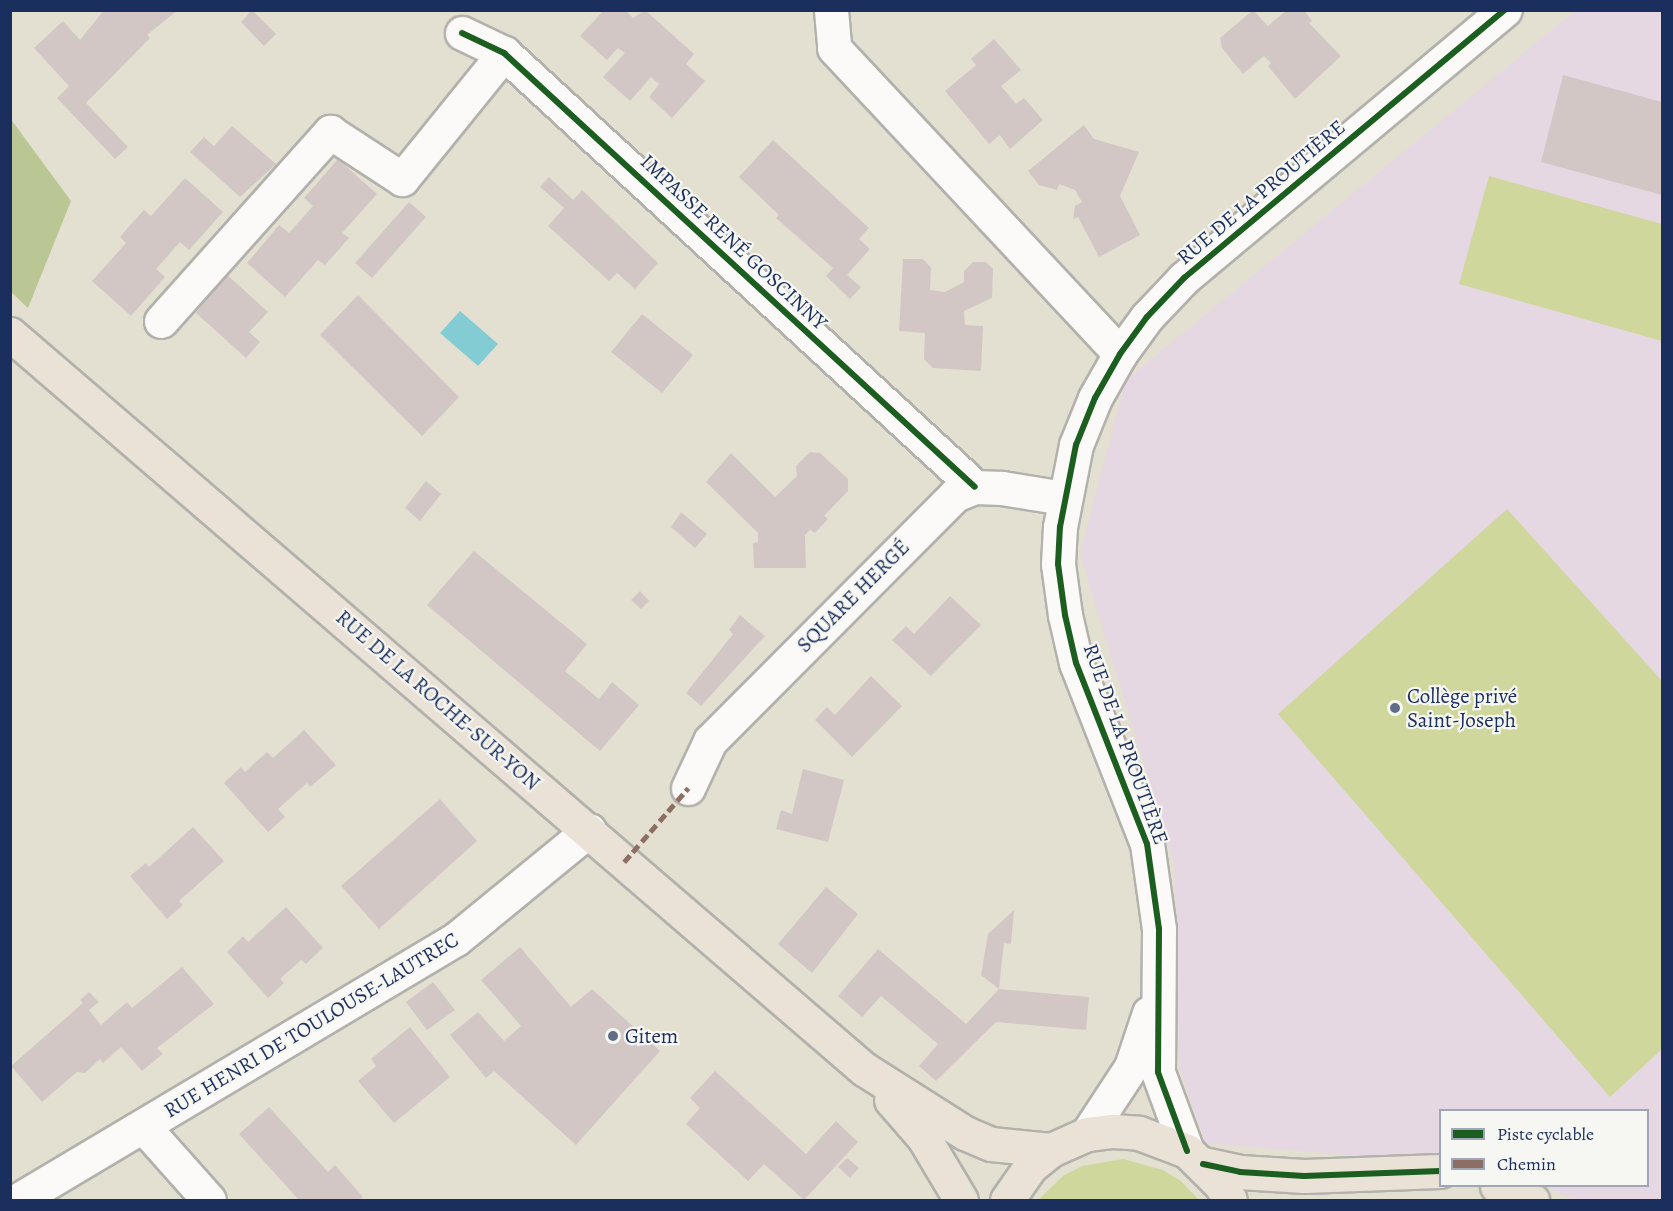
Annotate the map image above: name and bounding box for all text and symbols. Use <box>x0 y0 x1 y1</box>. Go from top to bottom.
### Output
street label: RUE DE LA PROUTIÈRE <box>1172 114 1350 270</box>
street label: IMPASSE RENÉ GOSCINNY <box>635 149 833 335</box>
street label: SQUARE HERGÉ <box>791 534 915 658</box>
street label: RUE DE LA ROCHE-SUR-YON <box>331 605 545 795</box>
street label: RUE DE LA PROUTIÈRE <box>1078 640 1174 848</box>
place label: Collège privé Saint-Joseph <box>1407 683 1517 733</box>
marker: Collège privé Saint-Joseph <box>1388 701 1402 715</box>
street label: RUE HENRI DE TOULOUSE-LAUTREC <box>159 927 463 1123</box>
place label: Gitem <box>625 1023 678 1049</box>
marker: Gitem <box>606 1029 620 1043</box>
legend <box>1439 1109 1649 1187</box>
text: Piste cyclable <box>1497 1122 1594 1146</box>
text: Chemin <box>1497 1152 1556 1176</box>

